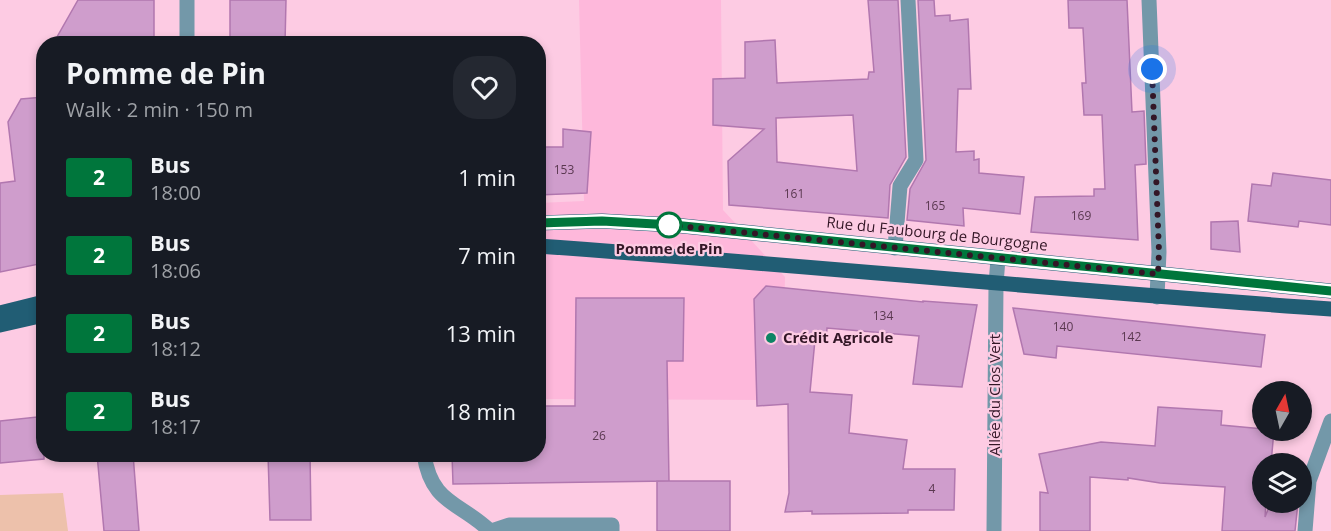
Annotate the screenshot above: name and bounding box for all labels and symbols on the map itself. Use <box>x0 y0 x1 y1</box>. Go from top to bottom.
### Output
your location <box>1137 54 1167 84</box>
house number: 153 <box>554 161 574 178</box>
house number: 161 <box>784 185 804 202</box>
house number: 165 <box>925 197 945 214</box>
house number: 169 <box>1071 207 1091 224</box>
street label: Rue du Faubourg de Bourgogne <box>825 211 1049 255</box>
marker: Pomme de Pin <box>656 212 682 238</box>
place label: Pomme de Pin <box>615 238 723 258</box>
house number: 134 <box>873 307 893 324</box>
house number: 140 <box>1053 318 1073 335</box>
place label: Crédit Agricole <box>783 327 893 347</box>
house number: 142 <box>1121 328 1141 345</box>
marker: Crédit Agricole <box>764 331 778 345</box>
street label: Allée du Clos Vert <box>984 334 1004 456</box>
north arrow <box>1252 381 1312 441</box>
house number: 26 <box>592 427 606 444</box>
house number: 4 <box>929 480 936 497</box>

